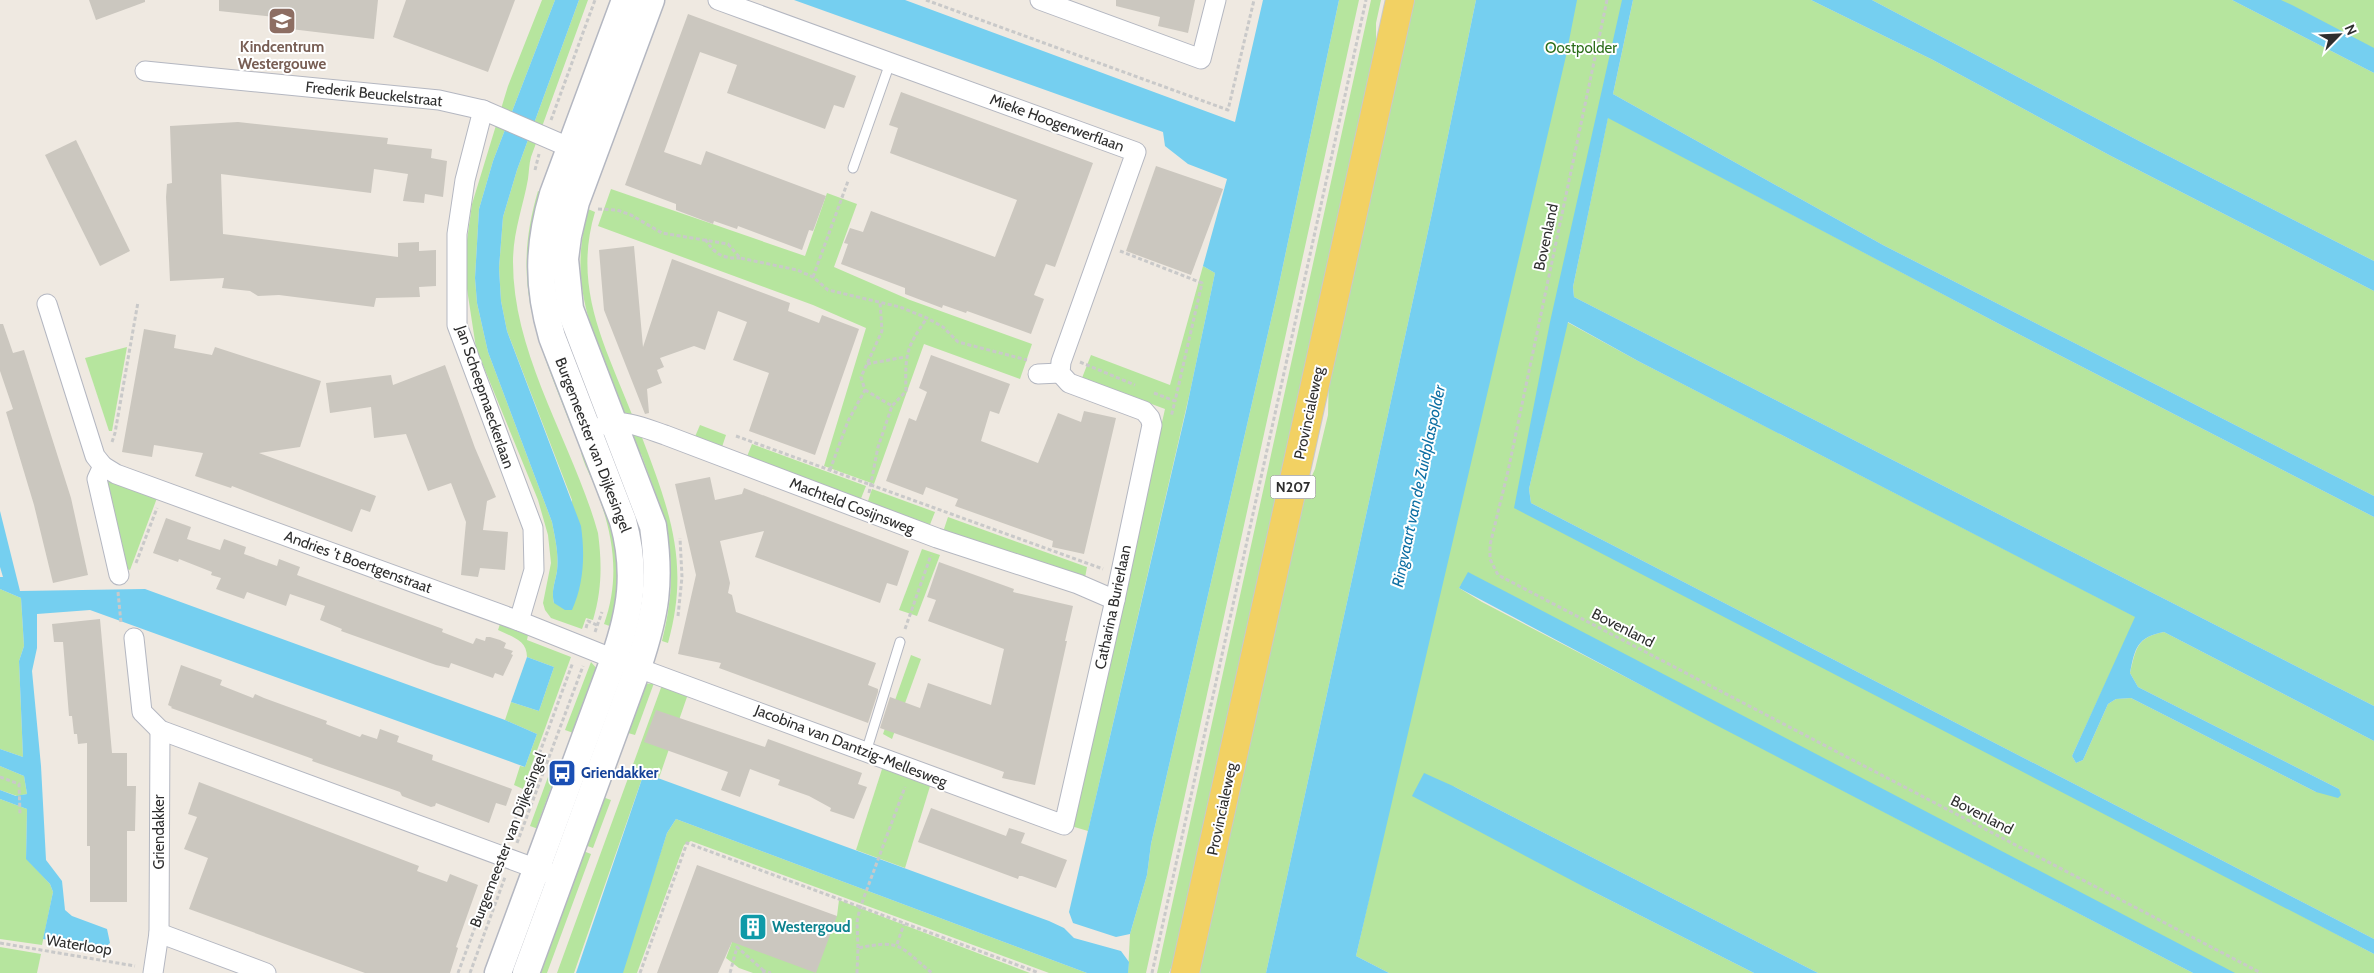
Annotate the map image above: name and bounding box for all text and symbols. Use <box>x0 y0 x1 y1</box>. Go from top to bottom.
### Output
school or university icon: Kindcentrum Westergouwe <box>267 6 297 36</box>
north arrow <box>2314 10 2364 60</box>
text: N <box>2341 22 2361 38</box>
place label: Kindcentrum Westergouwe <box>238 38 327 73</box>
park label: Oostpolder <box>1545 39 1617 57</box>
street label: Frederik Beuckelstraat <box>305 78 443 110</box>
street label: Mieke Hoogerwerflaan <box>987 90 1127 156</box>
street label: Bovenland <box>1530 202 1562 272</box>
street label: Jan Scheepmaeckerlaan <box>452 322 518 471</box>
street label: Burgemeester van Dijkesingel <box>551 355 635 535</box>
street label: Provincialeweg <box>1290 364 1328 461</box>
water label: Ringvaart van de Zuidplaspolder <box>1388 382 1449 589</box>
street label: Machteld Cosijnsweg <box>787 474 917 538</box>
road number: N207 <box>1270 476 1316 498</box>
street label: Andries 't Boertgenstraat <box>282 527 434 597</box>
street label: Catharina Burierlaan <box>1091 543 1135 671</box>
street label: Bovenland <box>1589 605 1657 651</box>
street label: Jacobina van Dantzig-Mellesweg <box>751 701 950 791</box>
street label: Burgemeester van Dijkesingel <box>466 750 550 930</box>
bus stop icon: Griendakker <box>547 758 577 788</box>
street label: Provincialeweg <box>1203 760 1241 857</box>
place label: Griendakker <box>581 764 658 782</box>
street label: Bovenland <box>1948 792 2016 838</box>
street label: Griendakker <box>150 794 168 870</box>
building icon: Westergoud <box>738 912 768 942</box>
place label: Westergoud <box>772 918 851 936</box>
street label: Waterloop <box>45 931 113 959</box>

